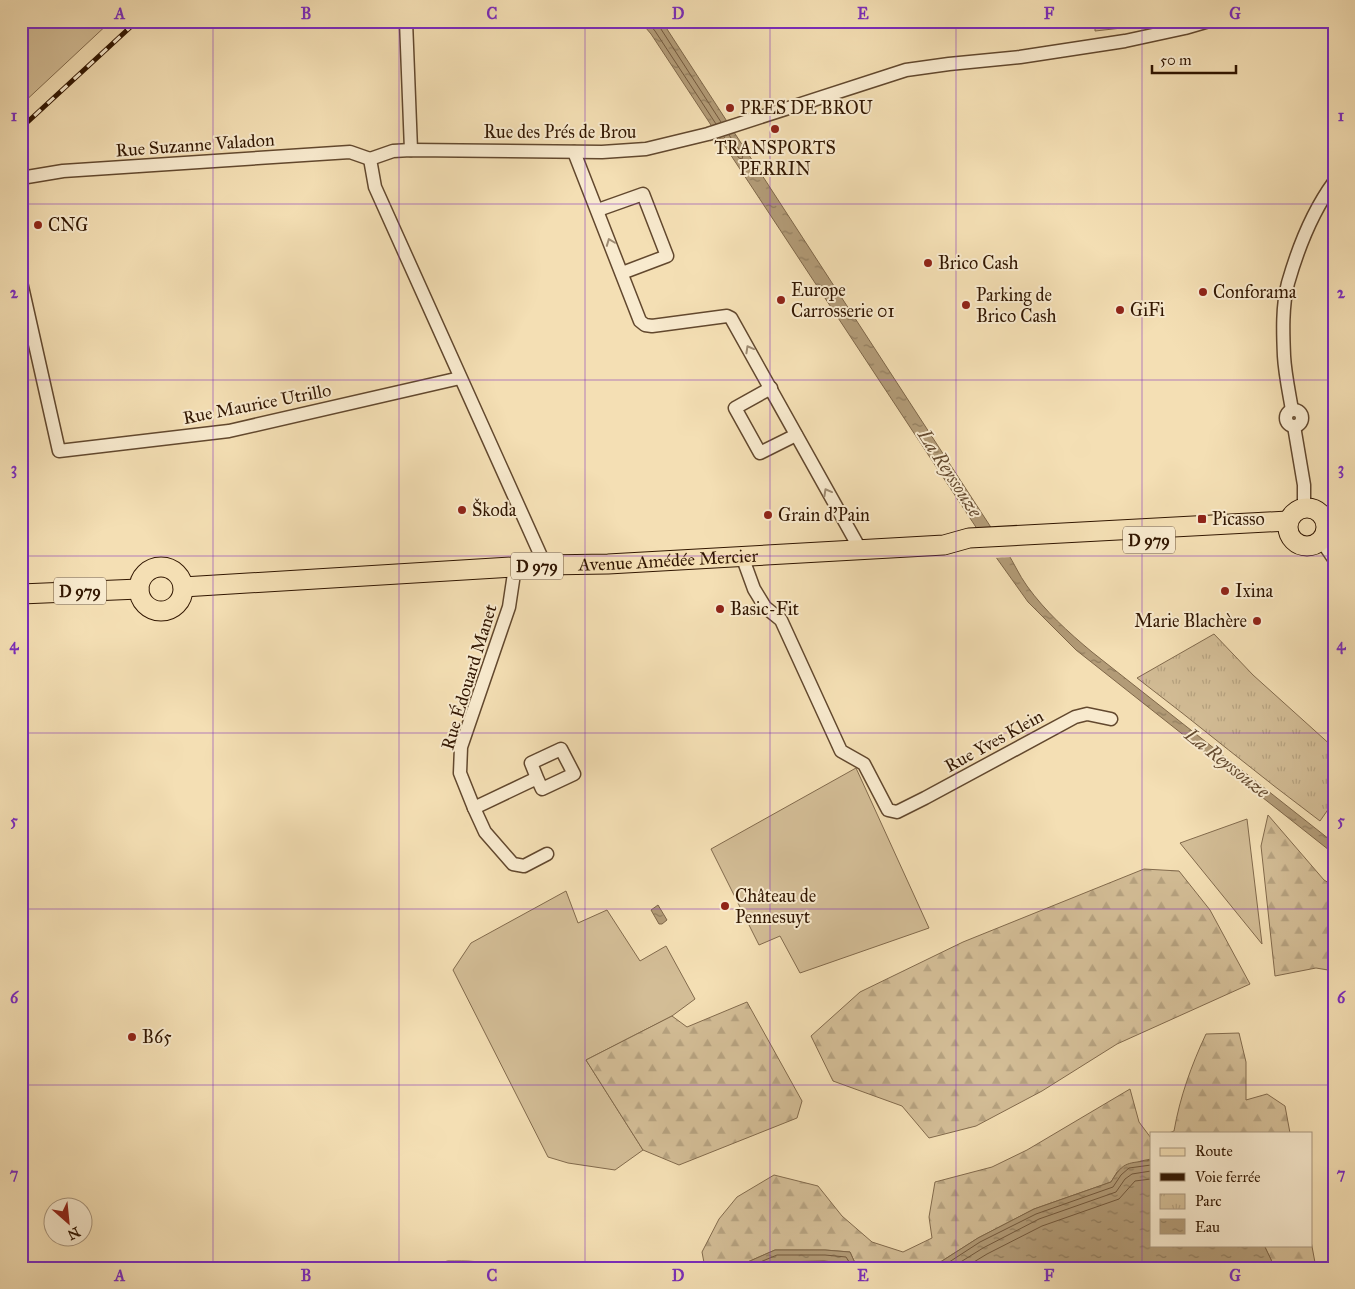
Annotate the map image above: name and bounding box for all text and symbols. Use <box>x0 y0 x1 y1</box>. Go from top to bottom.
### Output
text: A <box>114 4 126 23</box>
text: B <box>301 4 311 23</box>
text: C <box>487 4 498 23</box>
text: D <box>672 4 685 23</box>
text: E <box>857 4 869 23</box>
text: F <box>1044 4 1055 23</box>
text: G <box>1229 4 1241 23</box>
scale bar <box>1152 42 1236 74</box>
text: 50 m <box>1160 51 1192 69</box>
place label: PRES DE BROU <box>740 97 873 119</box>
marker: PRES DE BROU <box>724 102 736 114</box>
text: 1 <box>11 106 18 125</box>
text: 1 <box>1338 106 1345 125</box>
street label: Rue des Prés de Brou <box>484 121 637 143</box>
marker: TRANSPORTS PERRIN <box>769 123 781 135</box>
street label: Rue Suzanne Valadon <box>115 128 276 162</box>
place label: TRANSPORTS PERRIN <box>714 137 836 180</box>
place label: CNG <box>48 214 89 236</box>
marker: CNG <box>32 219 44 231</box>
one-way arrow <box>606 238 616 246</box>
place label: Brico Cash <box>938 252 1019 274</box>
marker: Brico Cash <box>922 257 934 269</box>
place label: Europe Carrosserie 01 <box>791 279 895 322</box>
place label: Conforama <box>1213 281 1297 303</box>
text: 2 <box>10 283 19 302</box>
text: 2 <box>1337 283 1346 302</box>
place label: Parking de Brico Cash <box>976 284 1057 327</box>
marker: Conforama <box>1197 286 1209 298</box>
marker: Europe Carrosserie 01 <box>775 294 787 306</box>
marker: Parking de Brico Cash <box>960 299 972 311</box>
place label: GiFi <box>1130 299 1165 321</box>
marker: GiFi <box>1114 304 1126 316</box>
one-way arrow <box>746 345 756 354</box>
street label: Rue Maurice Utrillo <box>181 379 333 429</box>
water label: La Reyssouze <box>912 424 988 522</box>
text: 3 <box>11 459 17 479</box>
text: 3 <box>1338 459 1344 479</box>
one-way arrow <box>823 488 833 497</box>
place label: Škoda <box>472 498 517 521</box>
marker: Škoda <box>456 504 468 516</box>
place label: Grain d'Pain <box>778 504 870 526</box>
place label: Picasso <box>1212 508 1265 530</box>
marker: Grain d'Pain <box>762 509 774 521</box>
marker: Picasso <box>1196 513 1208 525</box>
road number: D 979 <box>1123 526 1175 554</box>
street label: Avenue Amédée Mercier <box>577 545 759 575</box>
road number: D 979 <box>511 552 563 580</box>
road number: D 979 <box>54 578 106 604</box>
place label: Ixina <box>1235 580 1273 602</box>
marker: Ixina <box>1219 585 1231 597</box>
place label: Basic-Fit <box>730 598 800 620</box>
street label: Rue Édouard Manet <box>434 600 502 752</box>
marker: Basic-Fit <box>714 603 726 615</box>
place label: Marie Blachère <box>1134 610 1247 632</box>
marker: Marie Blachère <box>1251 615 1263 627</box>
text: 4 <box>10 635 20 655</box>
text: 4 <box>1337 635 1347 655</box>
street label: Rue Yves Klein <box>941 705 1047 777</box>
water label: La Reyssouze <box>1180 722 1274 804</box>
text: 5 <box>10 811 18 830</box>
text: 5 <box>1337 811 1345 830</box>
place label: Château de Pennesuyt <box>735 885 816 928</box>
marker: Château de Pennesuyt <box>719 900 731 912</box>
text: 6 <box>10 988 19 1007</box>
text: 6 <box>1337 988 1346 1007</box>
place label: B65 <box>142 1026 172 1048</box>
marker: B65 <box>126 1031 138 1043</box>
legend <box>1150 1132 1312 1246</box>
text: Route <box>1195 1142 1233 1160</box>
text: 7 <box>10 1164 19 1183</box>
text: 7 <box>1337 1164 1346 1183</box>
text: Voie ferrée <box>1194 1168 1260 1186</box>
text: Parc <box>1195 1192 1222 1210</box>
north arrow <box>42 1196 92 1246</box>
text: Eau <box>1195 1218 1220 1236</box>
text: N <box>64 1223 83 1243</box>
text: A <box>114 1266 126 1285</box>
text: B <box>301 1266 311 1285</box>
text: C <box>487 1266 498 1285</box>
text: D <box>672 1266 685 1285</box>
text: E <box>857 1266 869 1285</box>
text: F <box>1044 1266 1055 1285</box>
text: G <box>1229 1266 1241 1285</box>

